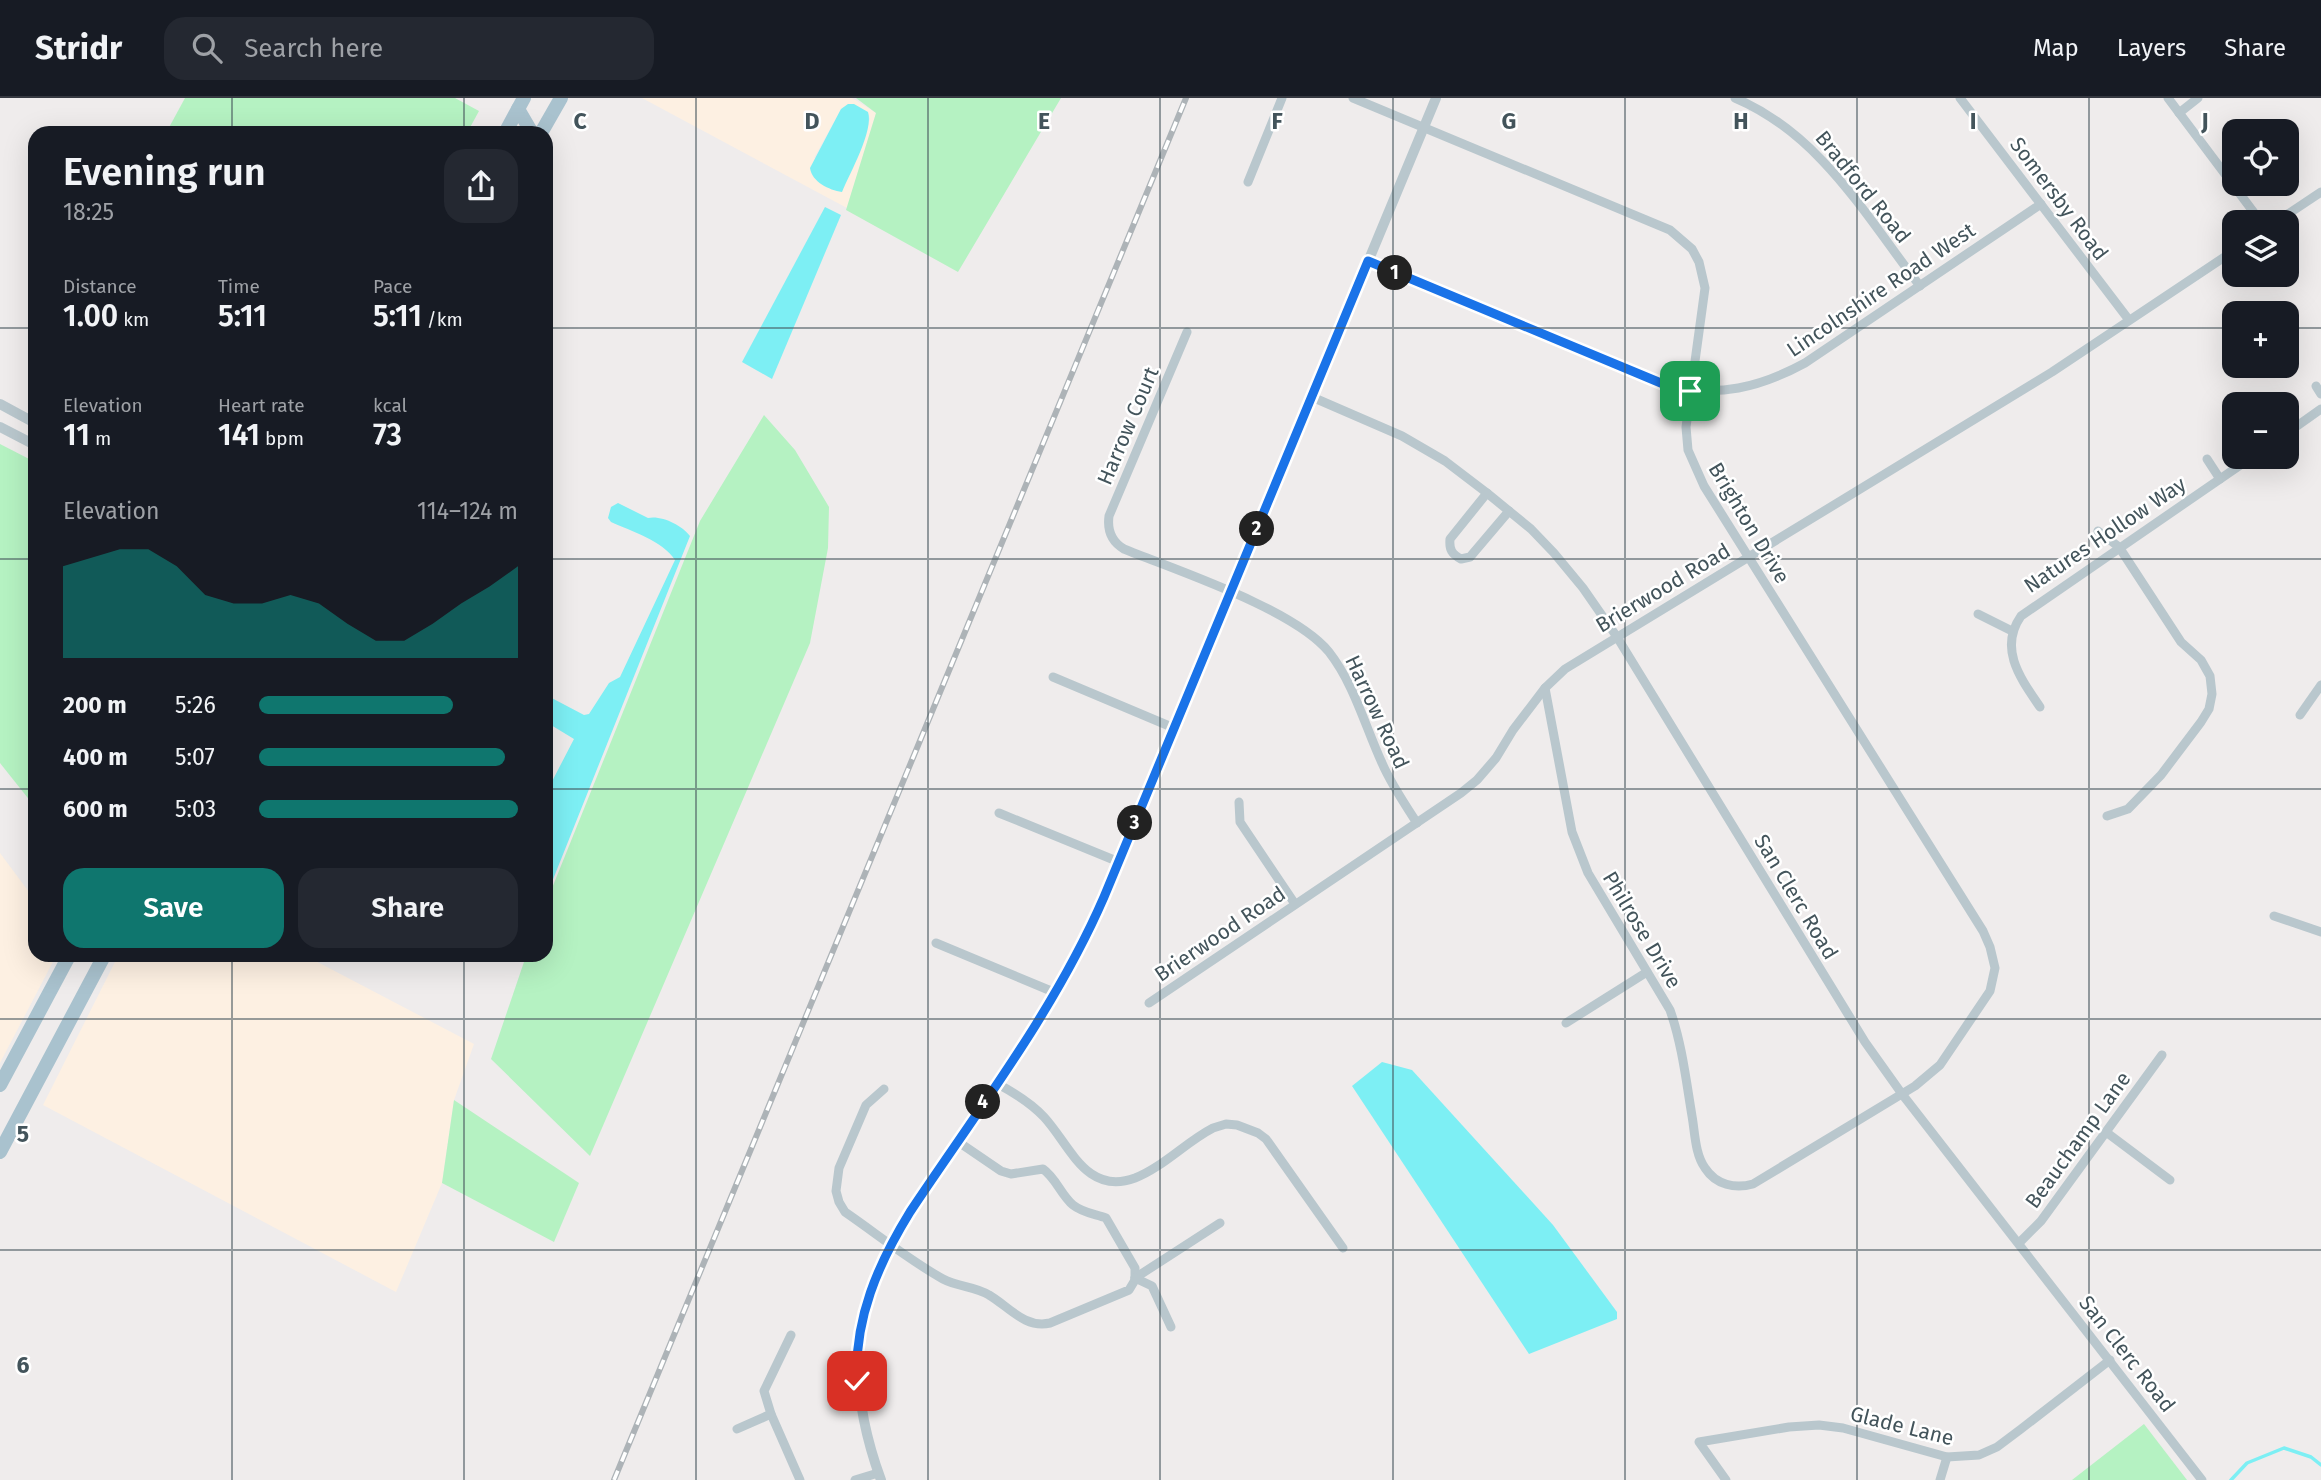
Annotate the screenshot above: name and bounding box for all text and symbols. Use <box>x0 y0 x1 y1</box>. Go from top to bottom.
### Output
search box <box>164 17 654 80</box>
text: Stridr <box>35 28 122 68</box>
icon: search <box>188 29 226 67</box>
text: Search here <box>244 33 383 64</box>
text: Map <box>2033 34 2079 62</box>
text: Layers <box>2117 34 2186 62</box>
text: Share <box>2224 34 2286 62</box>
text: C <box>573 107 587 135</box>
text: D <box>805 107 820 135</box>
text: E <box>1038 107 1050 135</box>
text: F <box>1271 107 1283 135</box>
text: G <box>1502 107 1516 135</box>
text: H <box>1733 107 1749 135</box>
text: I <box>1970 107 1976 135</box>
text: J <box>2200 107 2209 135</box>
map controls <box>2222 119 2299 469</box>
button: locate <box>2222 119 2299 196</box>
street label: Bradford Road <box>1810 125 1916 249</box>
street label: Somersby Road <box>2004 132 2114 266</box>
text: Evening run <box>63 149 266 195</box>
button: share <box>444 149 518 223</box>
text: 18:25 <box>63 198 114 226</box>
button: layers <box>2222 210 2299 287</box>
street label: Lincolnshire Road West <box>1782 217 1980 363</box>
pin: 1 <box>1378 256 1412 290</box>
text: 1 <box>1390 261 1399 284</box>
text: Distance <box>63 275 137 298</box>
text: Time <box>218 275 260 298</box>
text: Pace <box>373 275 412 298</box>
text: 1.00 <box>63 298 118 334</box>
text: 5:11 <box>218 298 267 334</box>
text: 5:11 <box>373 298 422 334</box>
button: + <box>2222 301 2299 378</box>
text: km <box>118 308 149 331</box>
text: /km <box>422 308 463 331</box>
pin <box>1660 361 1720 421</box>
street label: Harrow Court <box>1091 363 1165 489</box>
icon: arrive <box>1671 372 1709 410</box>
button: − <box>2222 392 2299 469</box>
text: Elevation <box>63 394 143 417</box>
text: Heart rate <box>218 394 305 417</box>
text: kcal <box>373 394 407 417</box>
text: 11 <box>63 417 90 453</box>
text: 141 <box>218 417 260 453</box>
text: 73 <box>373 417 402 453</box>
text: m <box>90 427 111 450</box>
text: bpm <box>260 427 304 450</box>
street label: Brighton Drive <box>1703 458 1795 588</box>
street label: Natures Hollow Way <box>2019 471 2191 599</box>
text: Elevation <box>63 497 159 525</box>
text: 114–124 m <box>417 497 518 525</box>
pin: 2 <box>1240 512 1274 546</box>
text: 2 <box>1252 517 1261 540</box>
street label: Brierwood Road <box>1591 538 1735 638</box>
street label: Harrow Road <box>1339 651 1415 773</box>
text: 200 m <box>63 691 127 719</box>
text: 5:26 <box>175 691 216 719</box>
text: 400 m <box>63 743 128 771</box>
text: 5:07 <box>175 743 215 771</box>
text: 600 m <box>63 795 128 823</box>
text: 5:03 <box>175 795 216 823</box>
pin: 3 <box>1118 806 1152 840</box>
text: 3 <box>1130 811 1139 834</box>
street label: San Clerc Road <box>1748 830 1844 964</box>
street label: Philrose Drive <box>1597 867 1687 993</box>
button: Save <box>63 868 284 948</box>
button: Share <box>298 868 518 948</box>
street label: Brierwood Road <box>1150 881 1290 987</box>
street label: Beauchamp Lane <box>2020 1066 2136 1214</box>
pin: 4 <box>965 1084 1000 1119</box>
text: 4 <box>977 1090 988 1113</box>
text: 5 <box>17 1120 29 1148</box>
street label: San Clerc Road <box>2073 1290 2181 1418</box>
text: 6 <box>17 1351 30 1379</box>
pin <box>827 1351 887 1411</box>
icon: check <box>838 1362 876 1400</box>
street label: Glade Lane <box>1848 1401 1956 1451</box>

